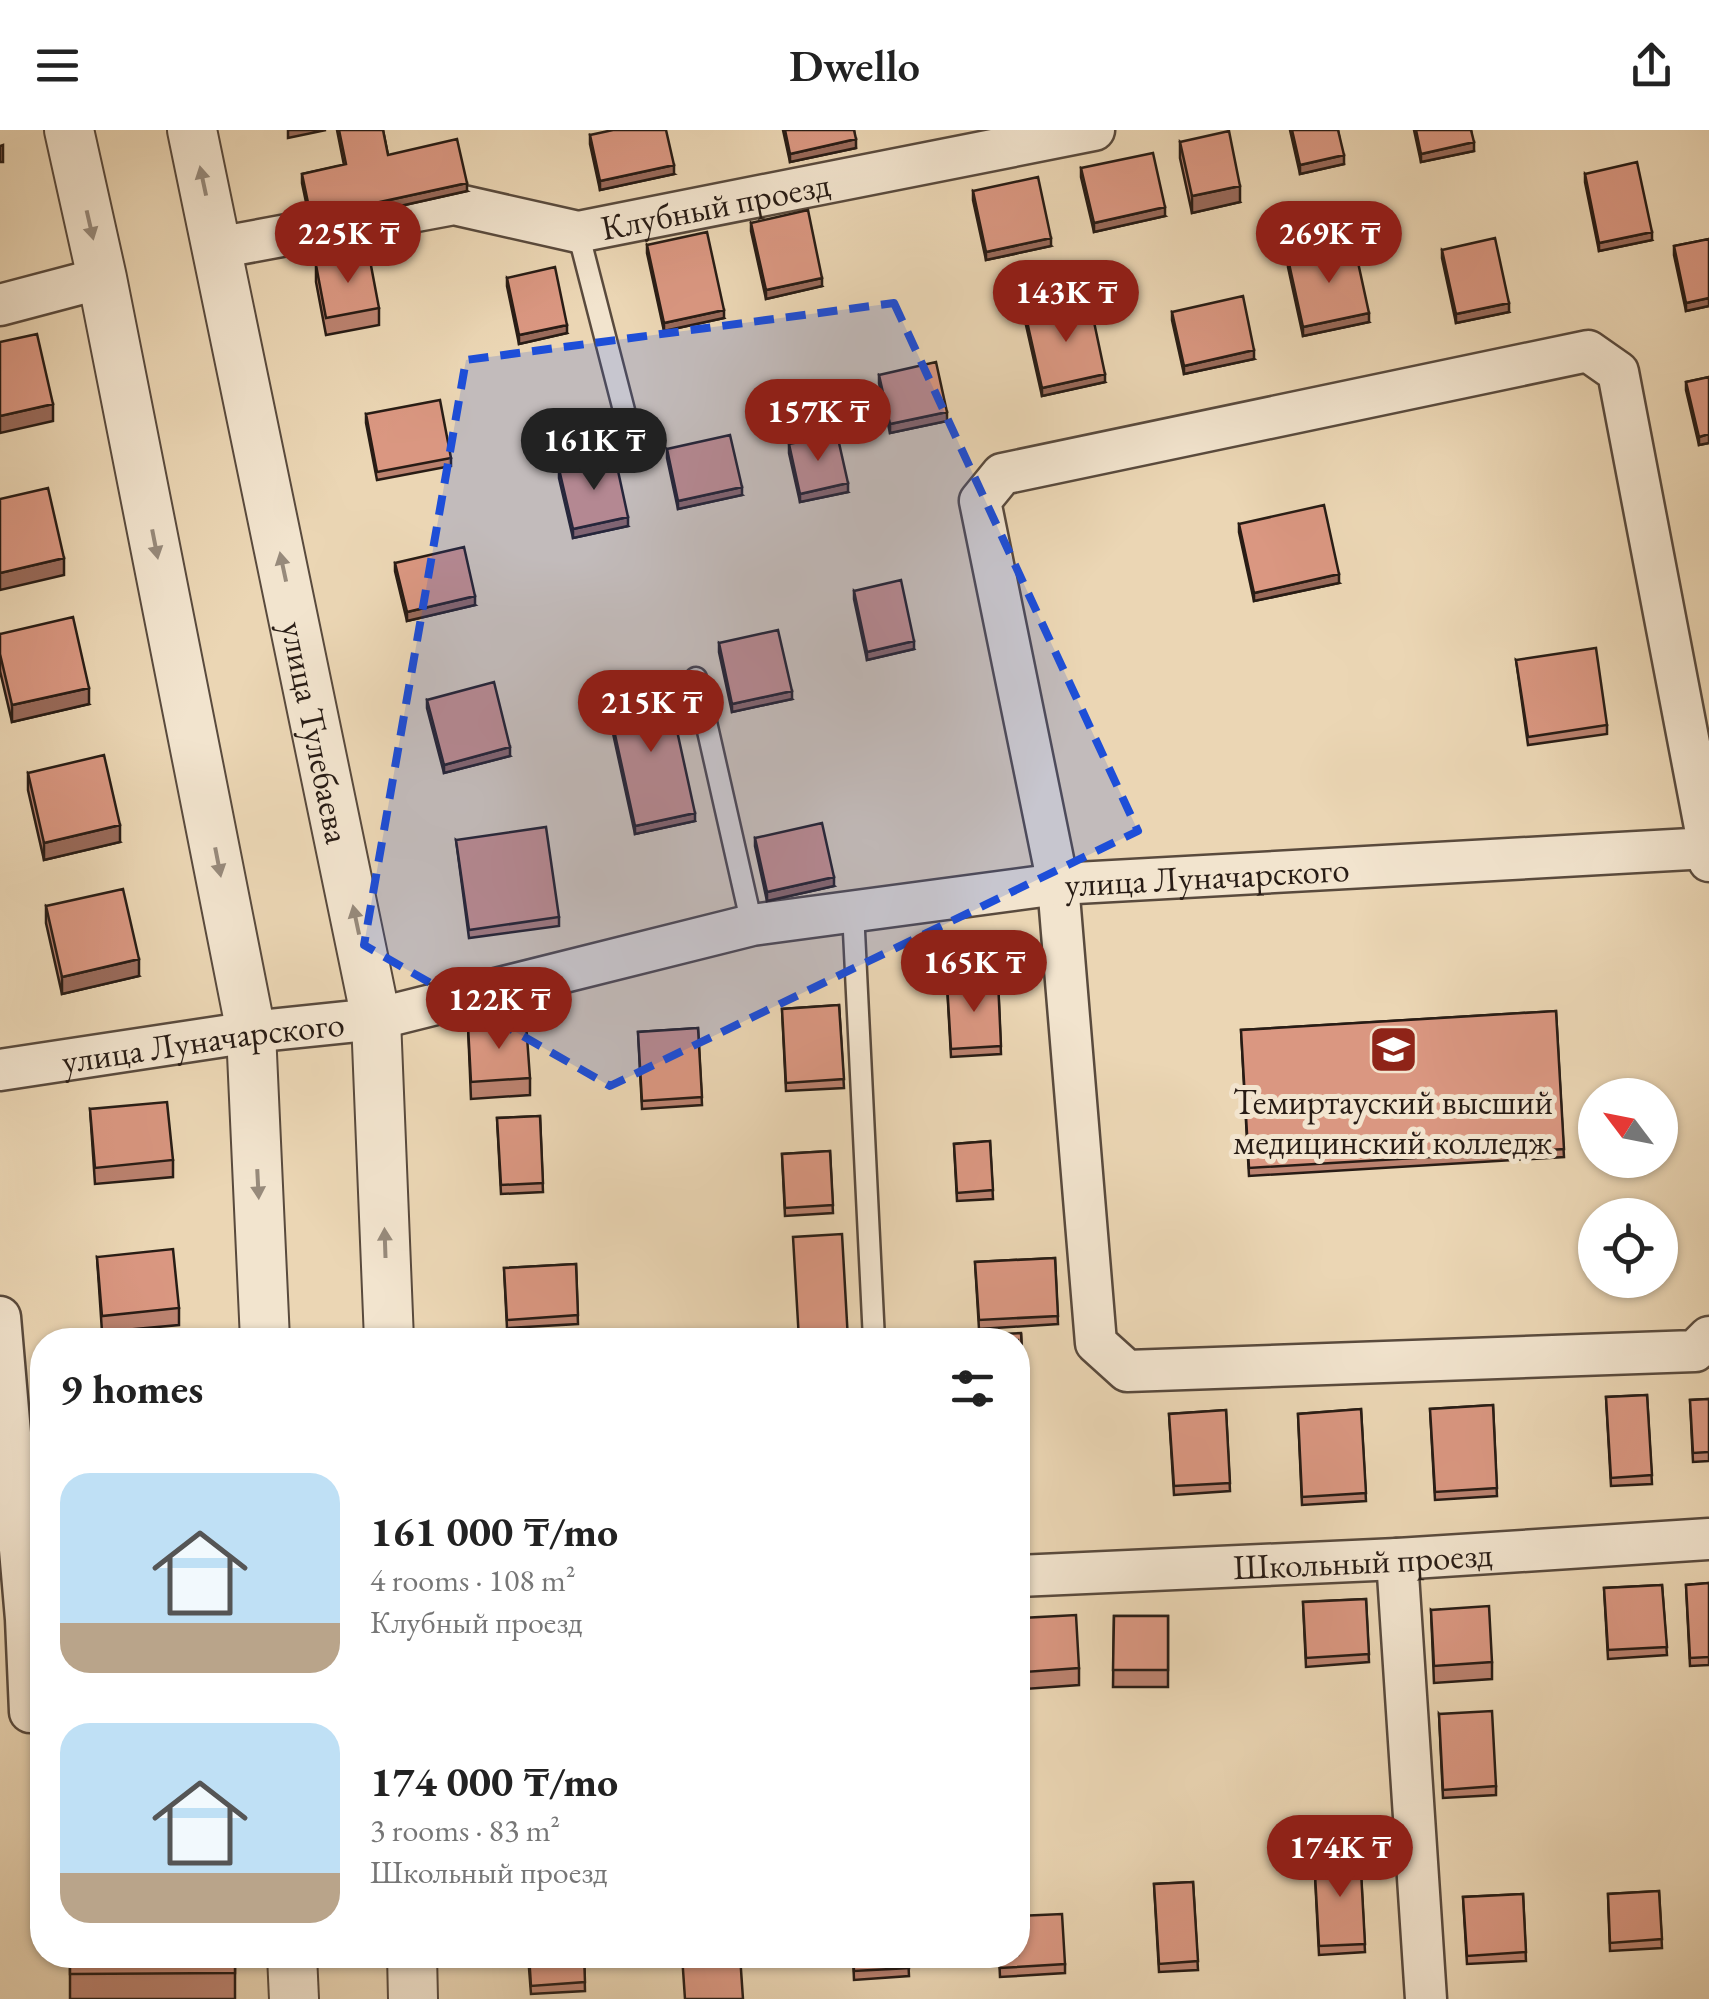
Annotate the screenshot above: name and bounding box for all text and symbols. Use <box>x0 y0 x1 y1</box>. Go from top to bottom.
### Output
text: Dwello <box>789 36 920 94</box>
icon: menu <box>30 38 85 93</box>
icon: share <box>1624 38 1679 93</box>
street label: Клубный проезд <box>597 160 834 250</box>
one-way arrow <box>194 165 210 196</box>
pin: 225K ₸ <box>267 201 429 286</box>
pin: 269K ₸ <box>1248 201 1410 286</box>
one-way arrow <box>83 210 98 241</box>
text: 225K ₸ <box>297 212 399 254</box>
text: 269K ₸ <box>1278 212 1380 254</box>
pin: 143K ₸ <box>985 260 1147 345</box>
text: 143K ₸ <box>1015 271 1117 313</box>
pin: 157K ₸ <box>737 379 899 464</box>
text: 157K ₸ <box>767 390 869 432</box>
pin: 161K ₸ <box>513 408 675 493</box>
text: 161K ₸ <box>543 419 645 461</box>
one-way arrow <box>147 528 163 559</box>
one-way arrow <box>274 551 290 582</box>
street label: улица Тулебаева <box>271 617 362 847</box>
pin: 215K ₸ <box>570 670 732 755</box>
text: 215K ₸ <box>600 681 702 723</box>
street label: улица Луначарского <box>1063 845 1351 907</box>
one-way arrow <box>210 847 226 878</box>
one-way arrow <box>347 904 363 935</box>
pin: 165K ₸ <box>893 930 1055 1015</box>
text: 165K ₸ <box>923 941 1025 983</box>
pin: 122K ₸ <box>418 967 580 1052</box>
text: 122K ₸ <box>448 978 550 1020</box>
street label: улица Луначарского <box>58 1000 347 1084</box>
school or university icon: Темиртауский высший медицинский колледж <box>1367 1023 1419 1075</box>
north arrow <box>1578 1078 1678 1178</box>
map controls <box>1578 1078 1678 1298</box>
place label: Темиртауский высший медицинский колледж <box>1233 1079 1553 1164</box>
one-way arrow <box>250 1169 266 1201</box>
button: locate <box>1578 1198 1678 1298</box>
one-way arrow <box>377 1226 393 1258</box>
text: 9 homes <box>60 1361 203 1416</box>
icon: filters <box>945 1361 1000 1416</box>
text: 161 000 ₸/mo <box>370 1504 618 1559</box>
icon: home <box>140 1513 260 1633</box>
street label: Школьный проезд <box>1232 1530 1494 1589</box>
text: 4 rooms · 108 m² <box>370 1559 576 1601</box>
text: Клубный проезд <box>370 1601 583 1643</box>
text: 174 000 ₸/mo <box>370 1754 618 1809</box>
icon: home <box>140 1763 260 1883</box>
text: 3 rooms · 83 m² <box>370 1809 560 1851</box>
pin: 174K ₸ <box>1259 1815 1421 1900</box>
text: 174K ₸ <box>1289 1826 1391 1868</box>
text: Школьный проезд <box>370 1851 607 1893</box>

